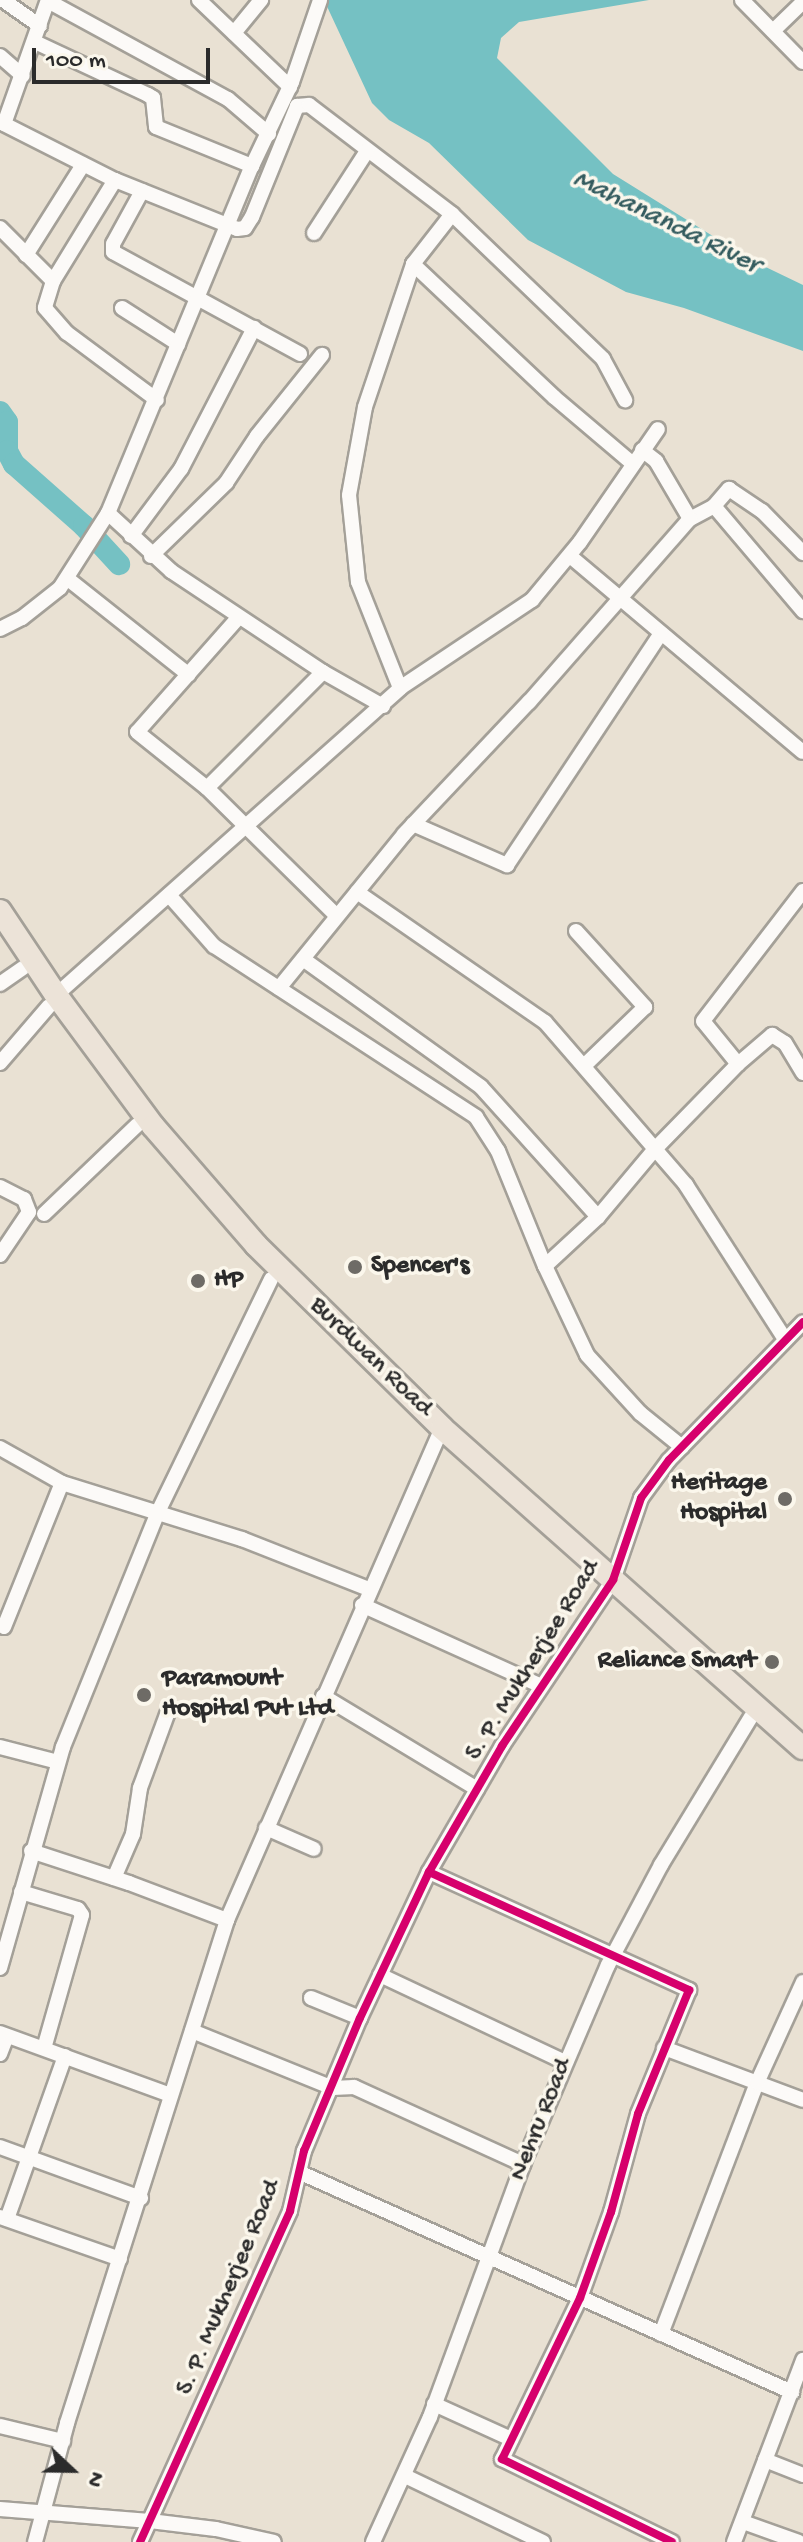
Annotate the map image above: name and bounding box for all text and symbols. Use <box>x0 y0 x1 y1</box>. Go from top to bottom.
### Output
scale bar <box>36 32 214 82</box>
text: 100 m <box>46 47 106 76</box>
water label: Mahananda River <box>567 163 765 283</box>
place label: Spencer's <box>371 1251 469 1283</box>
marker: Spencer's <box>346 1258 364 1276</box>
place label: HP <box>214 1265 243 1297</box>
marker: HP <box>189 1272 207 1290</box>
street label: Burdwan Road <box>302 1291 438 1425</box>
place label: Heritage Hospital <box>671 1468 767 1530</box>
marker: Heritage Hospital <box>774 1488 796 1510</box>
street label: S. P. Mukherjee Road <box>460 1555 608 1767</box>
place label: Reliance Smart <box>598 1646 756 1678</box>
marker: Reliance Smart <box>763 1653 781 1671</box>
place label: Paramount Hospital Pvt Ltd <box>162 1664 333 1726</box>
marker: Paramount Hospital Pvt Ltd <box>133 1684 155 1706</box>
street label: Nehru Road <box>503 2054 581 2186</box>
street label: S. P. Mukherjee Road <box>171 2176 289 2400</box>
north arrow <box>32 2430 112 2510</box>
text: N <box>80 2467 109 2491</box>

